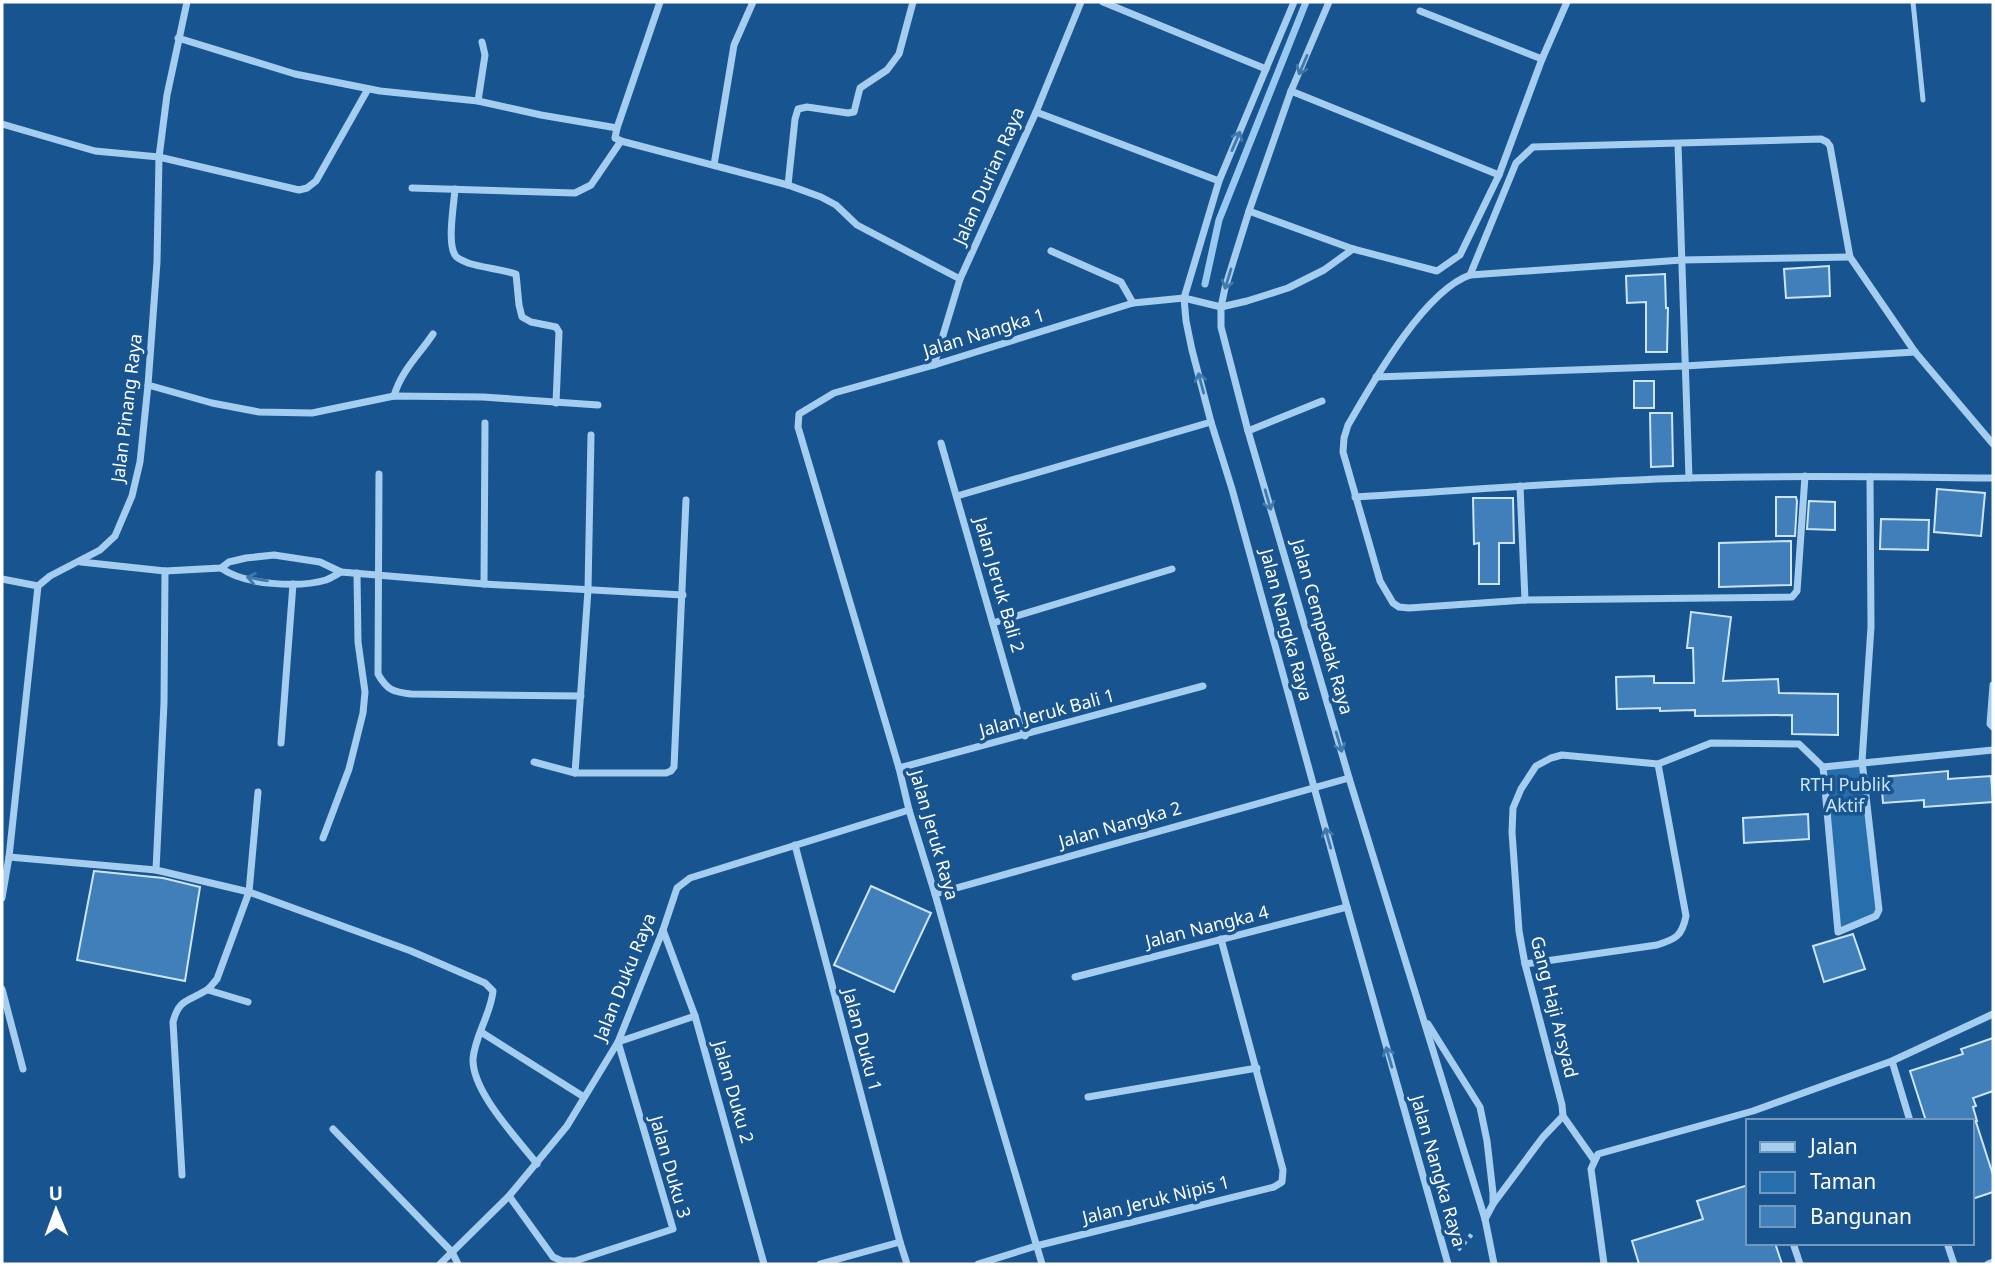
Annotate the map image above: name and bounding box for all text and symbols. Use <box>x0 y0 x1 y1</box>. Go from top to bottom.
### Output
one-way arrow <box>1295 53 1308 75</box>
street label: Jalan Durian Raya <box>946 103 1029 250</box>
one-way arrow <box>1230 131 1243 153</box>
one-way arrow <box>1220 268 1233 290</box>
street label: Jalan Nangka 1 <box>918 302 1048 363</box>
street label: Jalan Pinang Raya <box>105 332 147 486</box>
one-way arrow <box>1194 372 1207 395</box>
one-way arrow <box>1263 489 1276 511</box>
street label: Jalan Jeruk Bali 2 <box>969 512 1031 655</box>
street label: Jalan Cempedak Raya <box>1286 534 1359 717</box>
street label: Jalan Nangka Raya <box>1255 544 1319 703</box>
one-way arrow <box>246 572 269 586</box>
street label: Jalan Jeruk Bali 1 <box>974 682 1117 742</box>
one-way arrow <box>1333 731 1346 753</box>
street label: Jalan Jeruk Raya <box>904 765 965 902</box>
park label: RTH Publik Aktif <box>1799 772 1891 817</box>
street label: Jalan Nangka 2 <box>1054 795 1184 854</box>
one-way arrow <box>1321 827 1334 850</box>
street label: Jalan Nangka 4 <box>1141 899 1271 953</box>
street label: Jalan Duku Raya <box>587 909 661 1046</box>
street label: Gang Haji Arsyad <box>1526 933 1584 1080</box>
street label: Jalan Duku 1 <box>837 984 888 1094</box>
street label: Jalan Duku 2 <box>707 1036 760 1146</box>
one-way arrow <box>1382 1046 1395 1069</box>
street label: Jalan Nangka Raya <box>1405 1090 1472 1249</box>
street label: Jalan Duku 3 <box>644 1111 697 1221</box>
legend <box>1746 1119 1974 1245</box>
text: Jalan <box>1808 1132 1858 1160</box>
text: Taman <box>1810 1167 1876 1195</box>
street label: Jalan Jeruk Nipis 1 <box>1078 1169 1232 1229</box>
north arrow <box>21 1175 91 1245</box>
text: U <box>48 1180 63 1206</box>
text: Bangunan <box>1810 1202 1912 1230</box>

